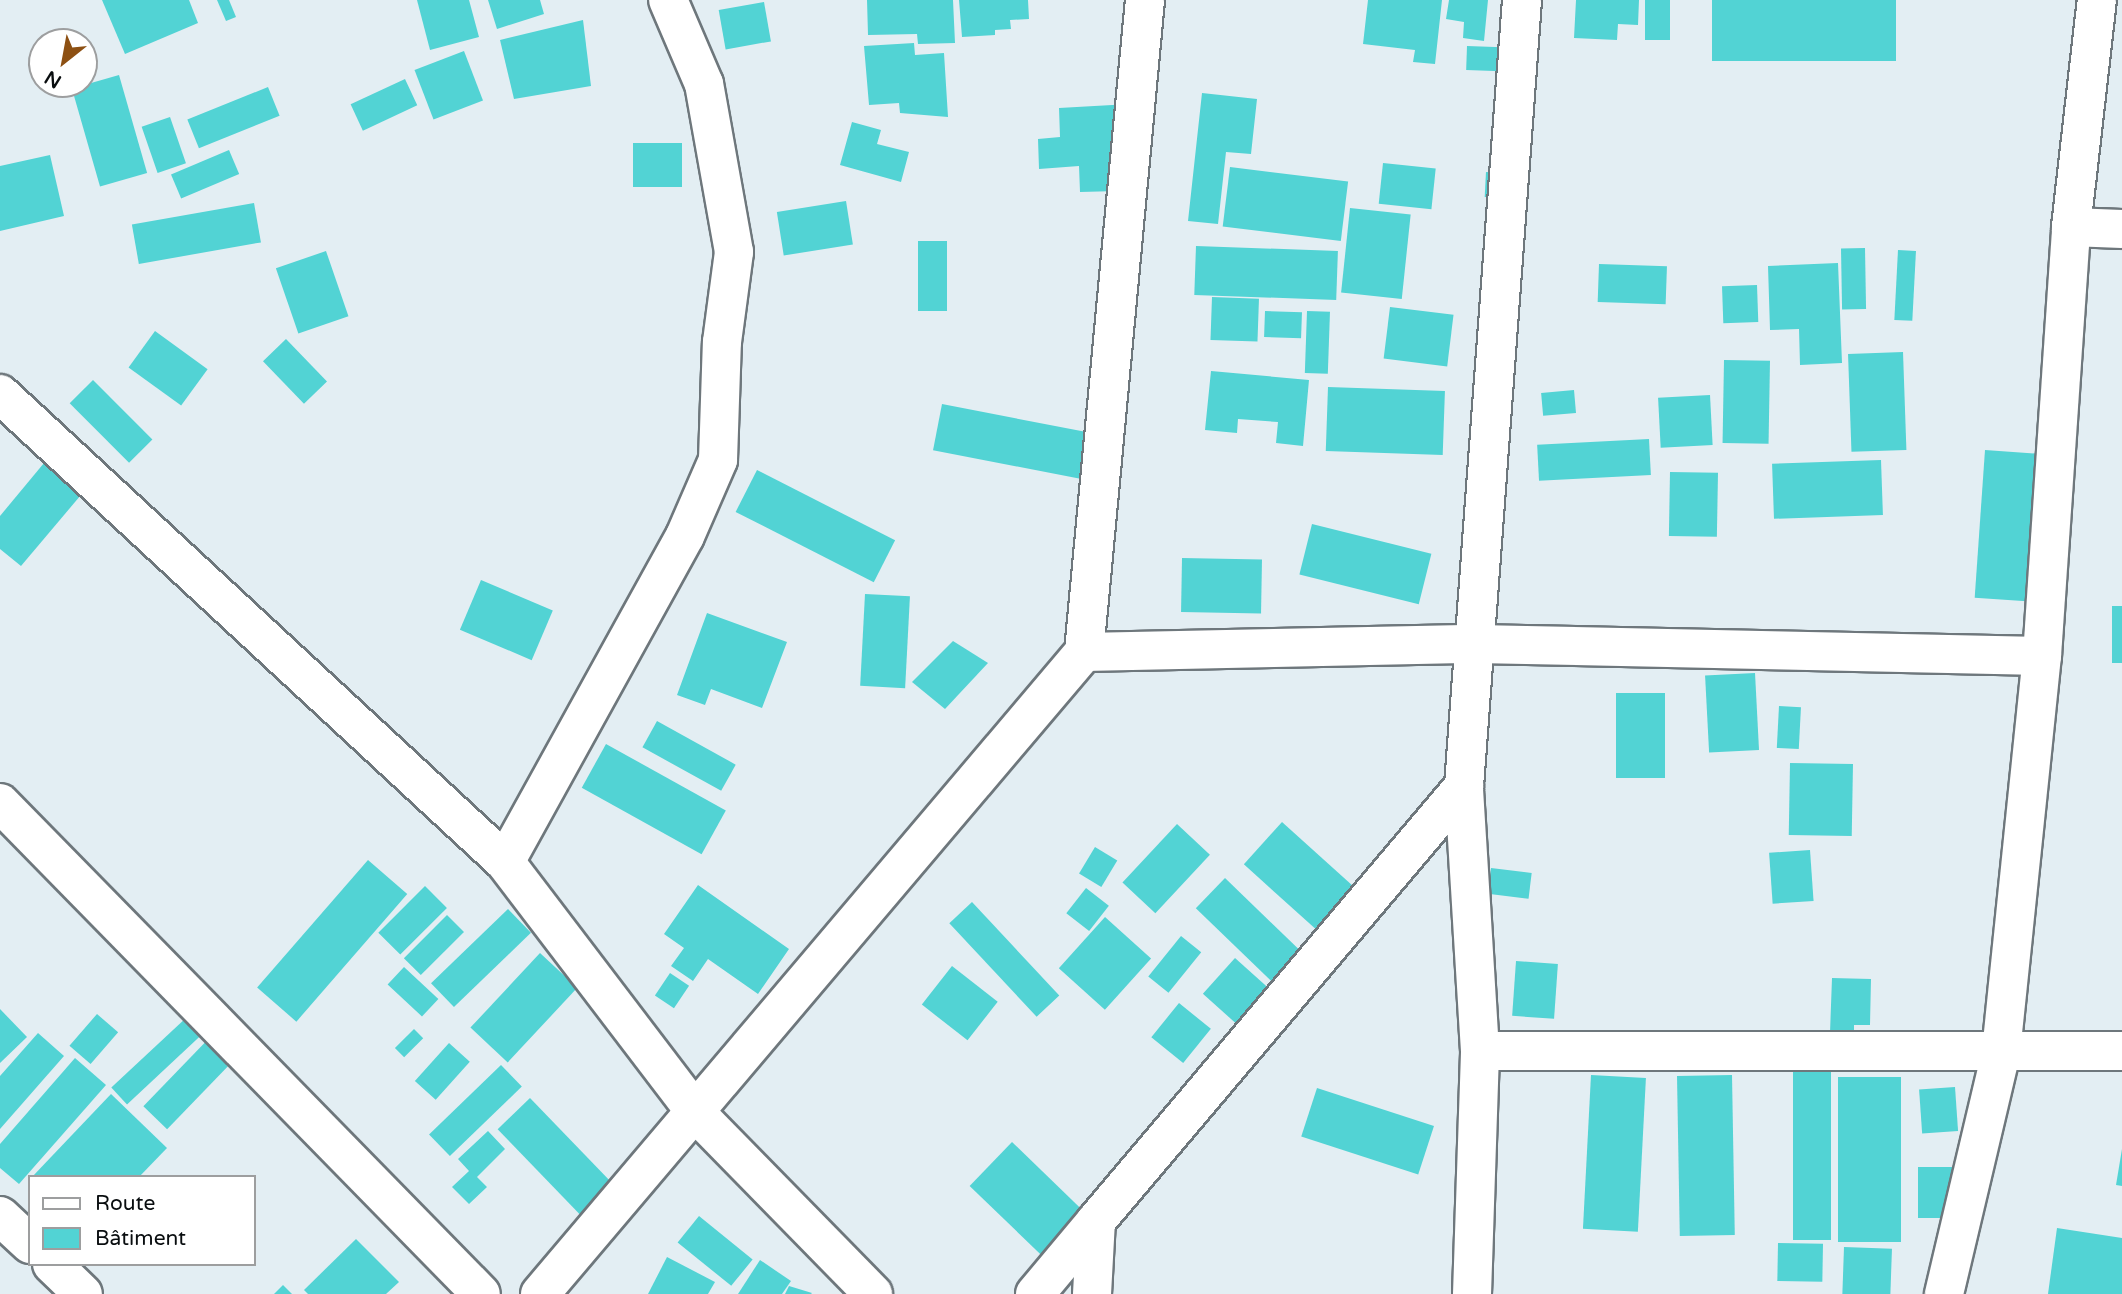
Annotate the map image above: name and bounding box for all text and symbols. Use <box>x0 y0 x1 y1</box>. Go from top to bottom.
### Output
north arrow <box>28 28 98 98</box>
text: N <box>41 66 65 93</box>
legend <box>28 1175 256 1266</box>
text: Route <box>95 1191 155 1216</box>
text: Bâtiment <box>95 1226 186 1251</box>

